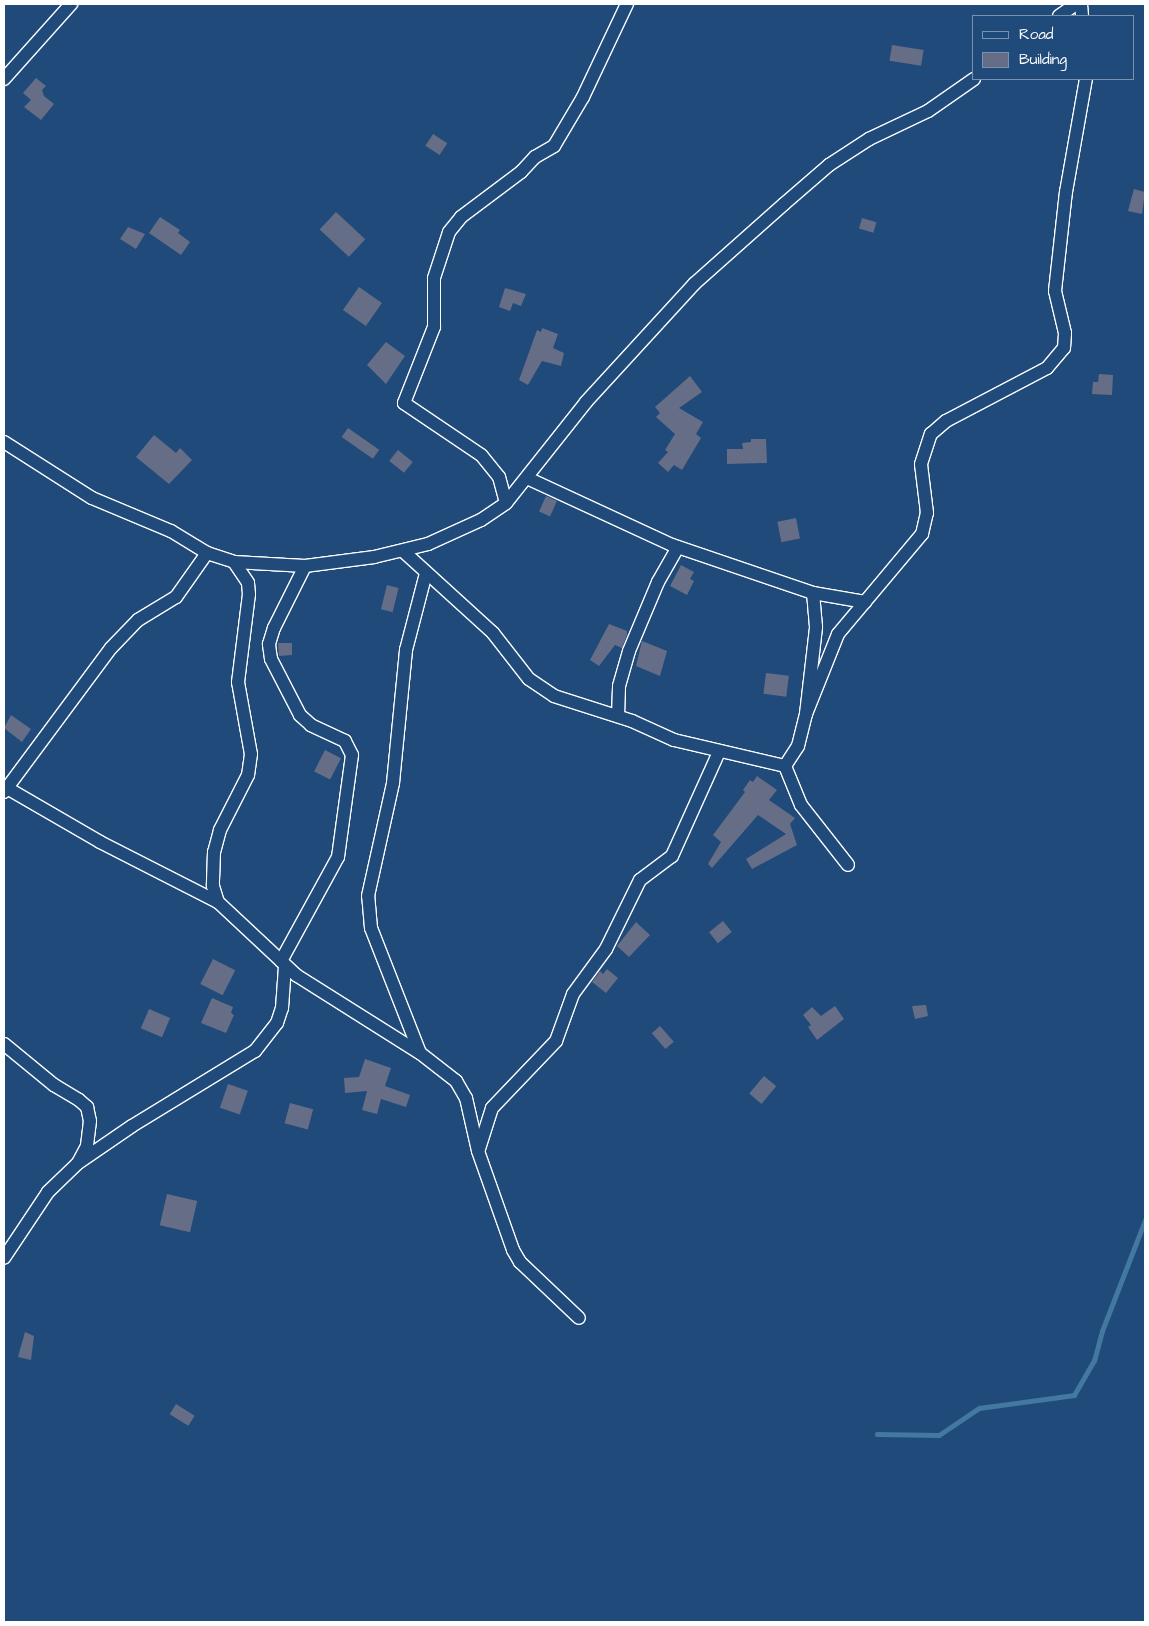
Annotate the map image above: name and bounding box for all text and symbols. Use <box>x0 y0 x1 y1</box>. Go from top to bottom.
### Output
legend <box>972 15 1134 80</box>
text: Road <box>1019 24 1053 45</box>
text: Building <box>1019 49 1067 70</box>

